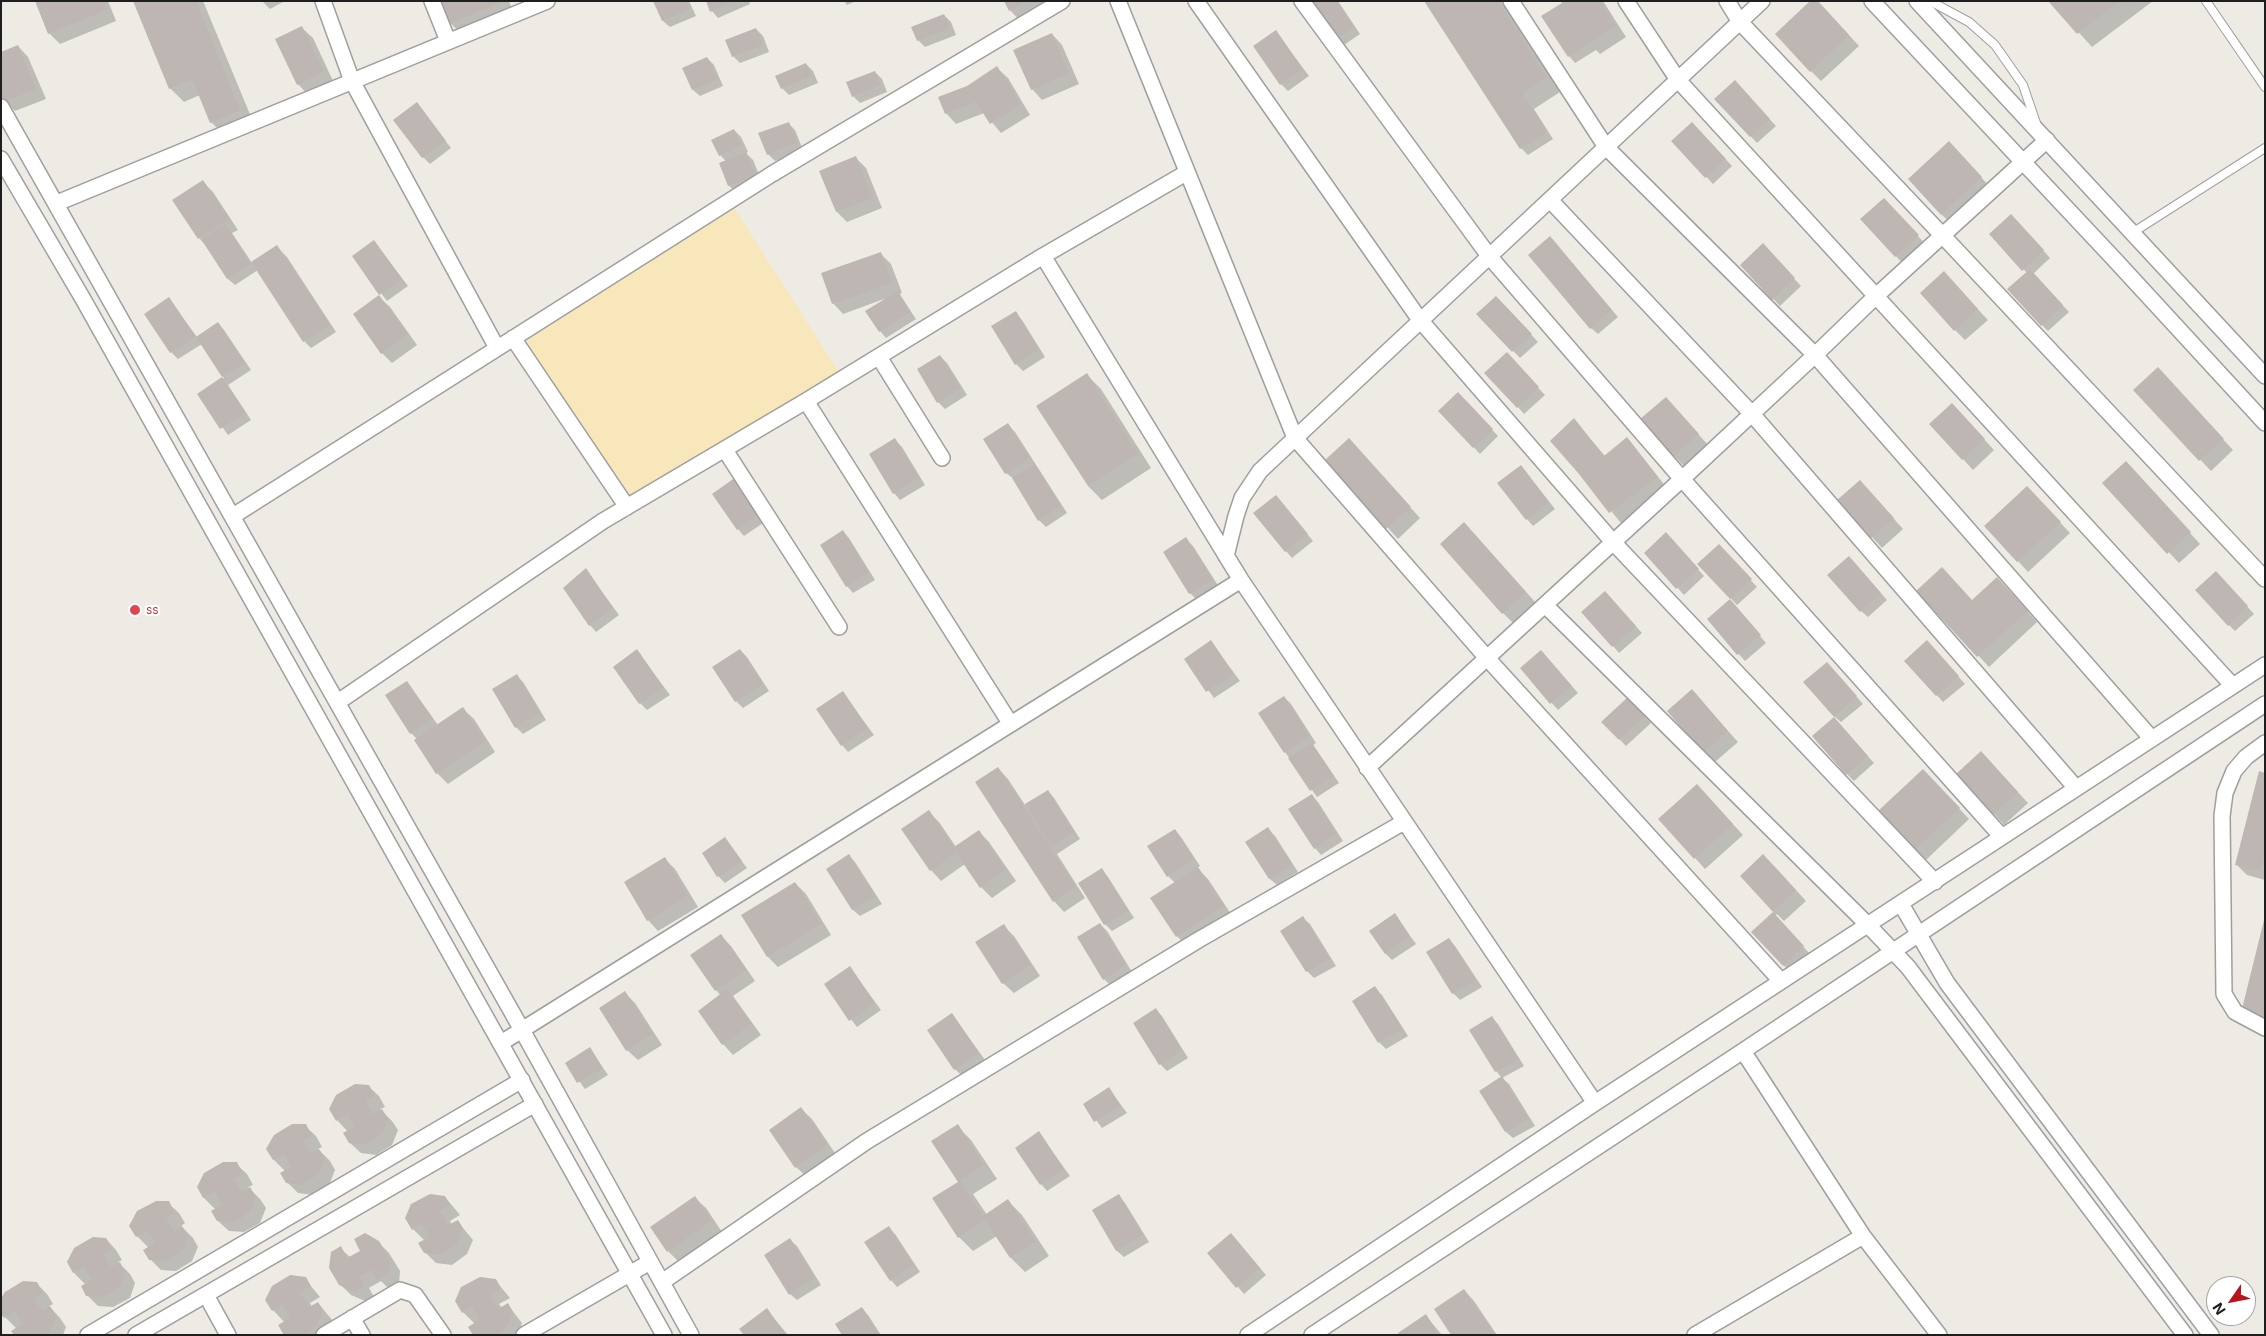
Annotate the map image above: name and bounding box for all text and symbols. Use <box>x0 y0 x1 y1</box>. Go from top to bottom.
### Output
marker: ss <box>128 603 142 617</box>
place label: ss <box>146 603 159 617</box>
north arrow <box>2206 1276 2256 1326</box>
text: N <box>2209 1300 2229 1318</box>

